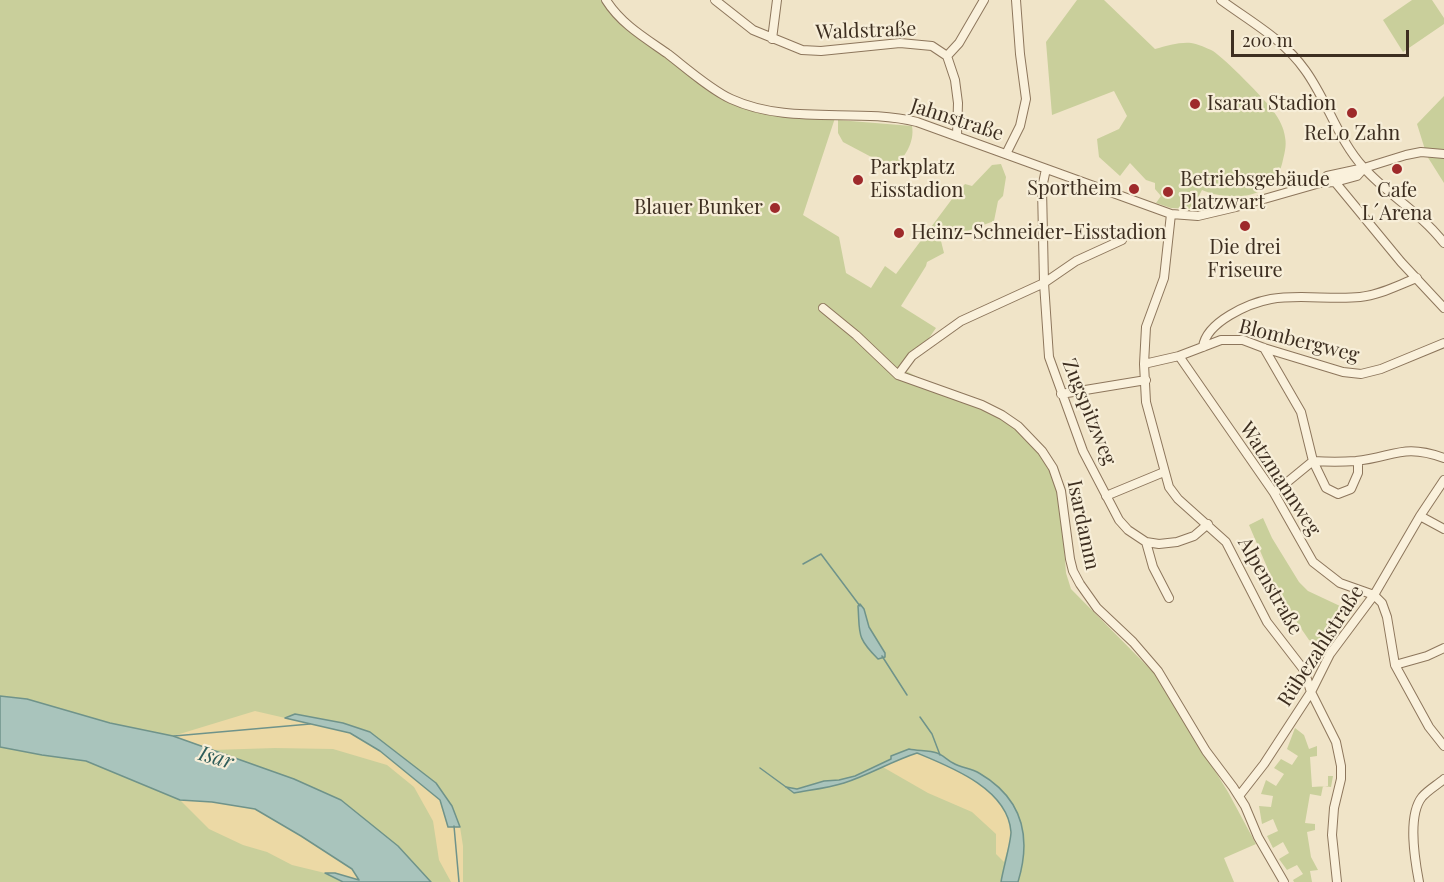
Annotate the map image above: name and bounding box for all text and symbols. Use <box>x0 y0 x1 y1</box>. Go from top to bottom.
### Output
street label: Waldstraße <box>815 17 917 45</box>
scale bar <box>1234 18 1412 56</box>
text: 200 m <box>1242 28 1293 52</box>
place label: Isarau Stadion <box>1207 92 1336 116</box>
street label: Jahnstraße <box>907 94 1007 146</box>
marker: Isarau Stadion <box>1188 97 1202 111</box>
marker: ReLo Zahn <box>1345 106 1359 120</box>
place label: ReLo Zahn <box>1304 122 1400 146</box>
place label: Parkplatz Eisstadion <box>870 156 963 203</box>
marker: Cafe L´Arena <box>1390 162 1404 176</box>
place label: Betriebsgebäude Platzwart <box>1180 168 1330 215</box>
marker: Parkplatz Eisstadion <box>851 173 865 187</box>
place label: Sportheim <box>1027 177 1122 201</box>
place label: Cafe L´Arena <box>1362 179 1432 226</box>
marker: Sportheim <box>1127 182 1141 196</box>
marker: Betriebsgebäude Platzwart <box>1161 185 1175 199</box>
place label: Blauer Bunker <box>634 196 763 220</box>
marker: Blauer Bunker <box>768 201 782 215</box>
marker: Die drei Friseure <box>1238 219 1252 233</box>
place label: Heinz-Schneider-Eisstadion <box>911 221 1167 245</box>
marker: Heinz-Schneider-Eisstadion <box>892 226 906 240</box>
place label: Die drei Friseure <box>1207 236 1283 283</box>
street label: Blombergweg <box>1236 314 1362 368</box>
street label: Zugspitzweg <box>1057 355 1121 469</box>
street label: Watzmannweg <box>1234 418 1326 540</box>
street label: Isardamm <box>1062 478 1104 572</box>
street label: Alpenstraße <box>1232 533 1308 639</box>
street label: Rübezahlstraße <box>1273 581 1369 711</box>
water label: Isar <box>196 741 236 775</box>

